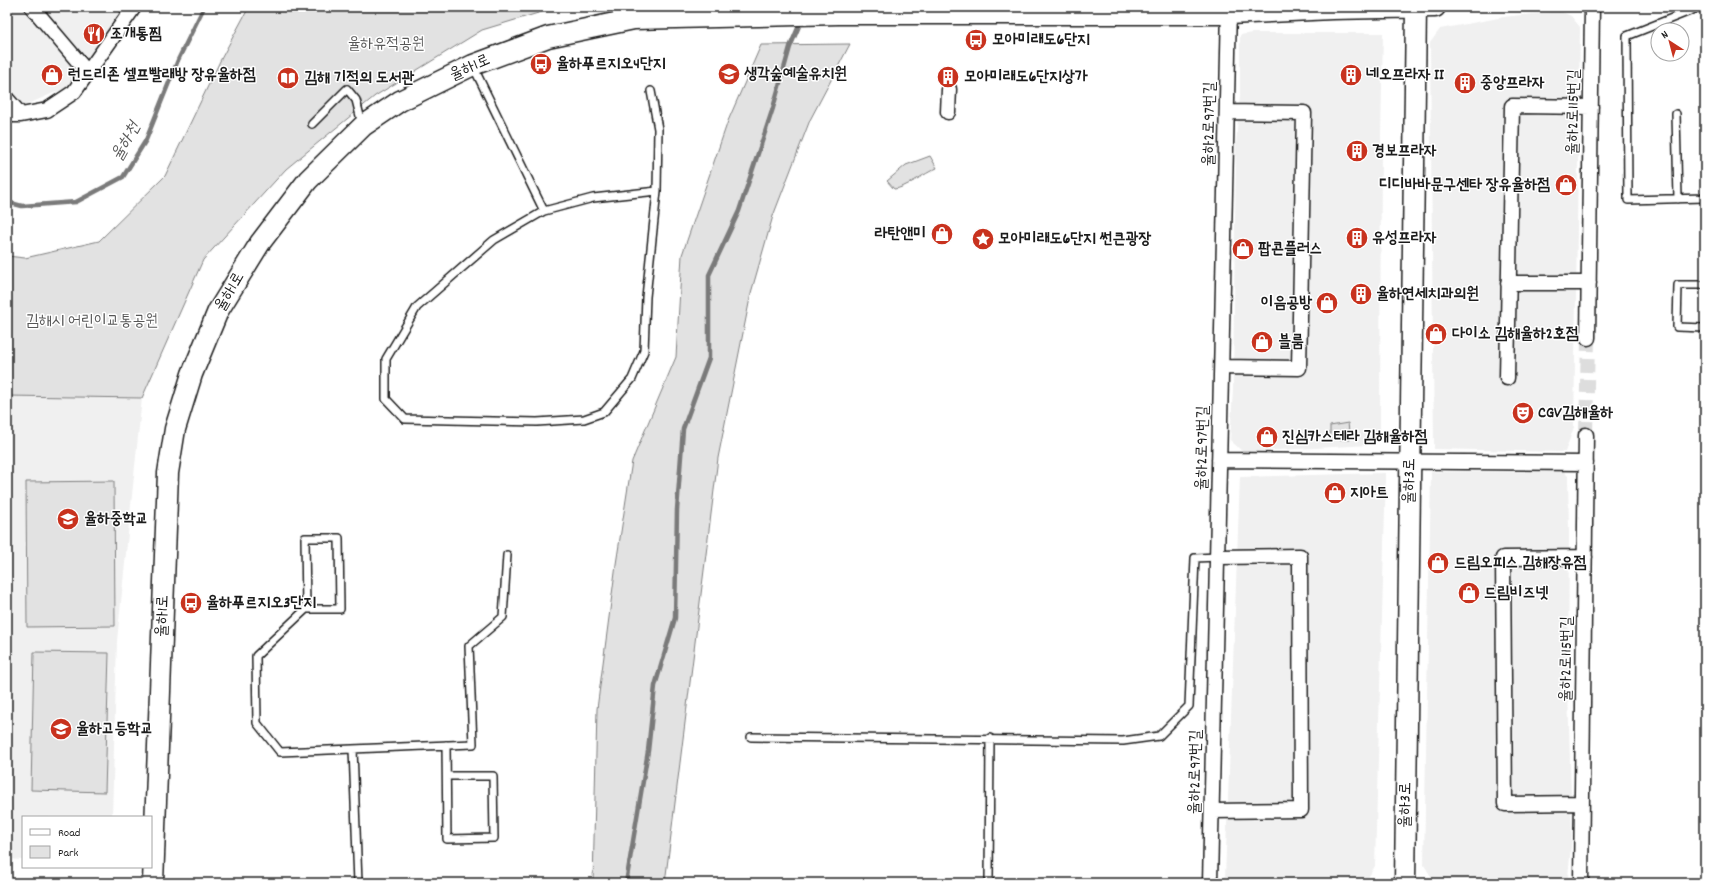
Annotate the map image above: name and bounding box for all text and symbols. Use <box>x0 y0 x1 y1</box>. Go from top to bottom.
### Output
restaurant icon: 조개통찜 <box>81 21 107 47</box>
north arrow <box>1650 22 1690 62</box>
place label: 조개통찜 <box>110 23 162 46</box>
bus stop icon: 모아미래도6단지 <box>963 27 989 53</box>
text: N <box>1658 27 1673 44</box>
place label: 모아미래도6단지 <box>992 29 1090 52</box>
park label: 율하유적공원 <box>347 33 425 56</box>
street label: 율하1로 <box>446 49 494 87</box>
bus stop icon: 율하푸르지오4단지 <box>528 51 554 77</box>
place label: 율하푸르지오4단지 <box>556 53 666 76</box>
school or university icon: 생각숲예술유치원 <box>716 61 742 87</box>
shop icon: 런드리존 셀프빨래방 장유율하점 <box>39 62 65 88</box>
building icon: 네오프라자 II <box>1338 62 1364 88</box>
place label: 생각숲예술유치원 <box>744 63 847 86</box>
place label: 런드리존 셀프빨래방 장유율하점 <box>68 64 256 87</box>
building icon: 모아미래도6단지상가 <box>935 64 961 90</box>
place label: 네오프라자 II <box>1366 64 1445 87</box>
library icon: 김해 기적의 도서관 <box>275 65 301 91</box>
place label: 모아미래도6단지상가 <box>964 66 1088 89</box>
place label: 김해 기적의 도서관 <box>304 67 414 90</box>
street label: 율하2로115번길 <box>1562 69 1586 155</box>
building icon: 중앙프라자 <box>1452 70 1478 96</box>
place label: 중앙프라자 <box>1480 72 1545 95</box>
street label: 율하2로97번길 <box>1198 81 1222 167</box>
water label: 율하천 <box>107 116 149 166</box>
building icon: 경보프라자 <box>1344 138 1370 164</box>
place label: 경보프라자 <box>1372 140 1437 163</box>
shop icon: 디디바바문구센타 장유율하점 <box>1553 172 1579 198</box>
place label: 디디바바문구센타 장유율하점 <box>1379 174 1550 197</box>
shop icon: 라탄앤미 <box>929 221 955 247</box>
place label: 라탄앤미 <box>875 223 926 246</box>
building icon: 유성프라자 <box>1344 225 1370 251</box>
place icon: 모아미래도6단지 썬큰광장 <box>970 226 996 252</box>
place label: 유성프라자 <box>1372 227 1437 250</box>
place label: 모아미래도6단지 썬큰광장 <box>998 228 1151 251</box>
shop icon: 팝콘플러스 <box>1230 236 1256 262</box>
place label: 팝콘플러스 <box>1258 238 1322 261</box>
street label: 율하1로 <box>210 268 250 316</box>
building icon: 율하연세치과의원 <box>1348 281 1374 307</box>
place label: 율하연세치과의원 <box>1376 283 1479 306</box>
shop icon: 이음공방 <box>1314 290 1340 316</box>
place label: 이음공방 <box>1261 292 1312 315</box>
park label: 김해시 어린이교통공원 <box>26 310 158 333</box>
shop icon: 다이소 김해율하2호점 <box>1423 321 1449 347</box>
place label: 다이소 김해율하2호점 <box>1452 323 1579 346</box>
shop icon: 블룸 <box>1249 329 1275 355</box>
place label: 블룸 <box>1278 331 1304 354</box>
theatre icon: CGV김해율하 <box>1510 400 1536 426</box>
place label: CGV김해율하 <box>1538 402 1613 425</box>
street label: 율하2로97번길 <box>1191 405 1215 491</box>
shop icon: 진심카스테라 김해율하점 <box>1254 424 1280 450</box>
place label: 진심카스테라 김해율하점 <box>1282 426 1427 449</box>
street label: 율하3로 <box>1398 458 1422 504</box>
shop icon: 지아트 <box>1322 480 1348 506</box>
place label: 지아트 <box>1350 482 1389 505</box>
school or university icon: 율하중학교 <box>55 506 81 532</box>
place label: 율하중학교 <box>84 508 148 531</box>
shop icon: 드림오피스 김해장유점 <box>1425 550 1451 576</box>
place label: 드림오피스 김해장유점 <box>1454 552 1587 575</box>
shop icon: 드림비즈넷 <box>1456 580 1482 606</box>
place label: 드림비즈넷 <box>1484 582 1549 605</box>
bus stop icon: 율하푸르지오3단지 <box>178 590 204 616</box>
place label: 율하푸르지오3단지 <box>206 592 316 615</box>
street label: 율하1로 <box>151 595 175 637</box>
street label: 율하2로115번길 <box>1555 616 1579 702</box>
school or university icon: 율하고등학교 <box>48 716 74 742</box>
place label: 율하고등학교 <box>76 718 153 741</box>
street label: 율하2로97번길 <box>1184 729 1208 815</box>
street label: 율하3로 <box>1394 782 1418 828</box>
legend <box>22 816 152 868</box>
text: Road <box>58 825 80 842</box>
text: Park <box>58 845 79 862</box>

